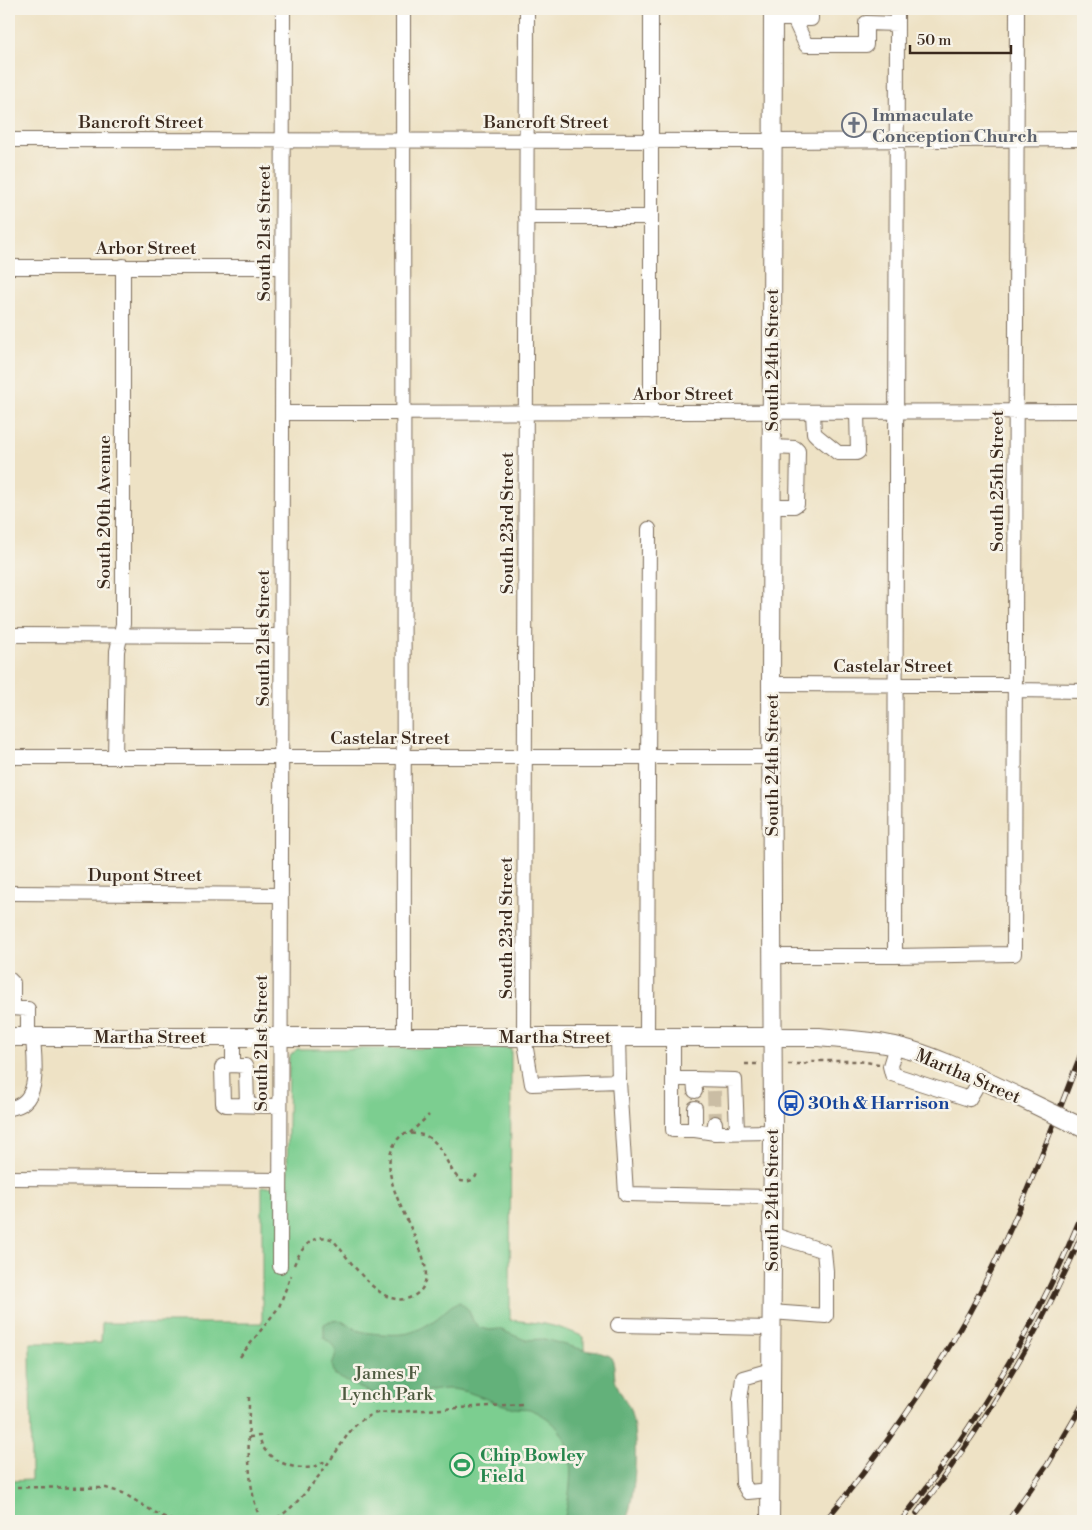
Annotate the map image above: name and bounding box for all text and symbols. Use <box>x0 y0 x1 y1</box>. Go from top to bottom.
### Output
scale bar <box>910 22 1011 54</box>
text: 50 m <box>917 31 951 50</box>
place label: Immaculate Conception Church <box>872 104 1038 148</box>
street label: Bancroft Street <box>77 111 204 134</box>
street label: Bancroft Street <box>482 111 609 134</box>
church icon: Immaculate Conception Church <box>841 112 867 138</box>
street label: South 21st Street <box>253 164 276 301</box>
street label: Arbor Street <box>95 237 197 260</box>
street label: South 24th Street <box>761 288 784 431</box>
street label: Arbor Street <box>632 383 734 406</box>
street label: South 25th Street <box>986 409 1009 552</box>
street label: South 20th Avenue <box>93 435 116 589</box>
street label: South 23rd Street <box>496 451 519 594</box>
street label: South 21st Street <box>252 569 275 706</box>
street label: Castelar Street <box>833 655 953 678</box>
street label: South 24th Street <box>761 693 784 836</box>
street label: Castelar Street <box>330 727 450 750</box>
street label: South 23rd Street <box>495 856 518 999</box>
street label: Dupont Street <box>88 864 203 887</box>
street label: South 21st Street <box>250 974 273 1111</box>
street label: Martha Street <box>94 1026 207 1049</box>
street label: Martha Street <box>499 1026 612 1049</box>
street label: Martha Street <box>912 1044 1025 1109</box>
bus stop icon: 30th & Harrison <box>778 1090 804 1116</box>
place label: 30th & Harrison <box>808 1092 949 1115</box>
street label: South 24th Street <box>761 1128 784 1271</box>
park label: James F Lynch Park <box>341 1362 434 1406</box>
place label: Chip Bowley Field <box>480 1444 586 1488</box>
sports icon: Chip Bowley Field <box>449 1452 475 1478</box>

